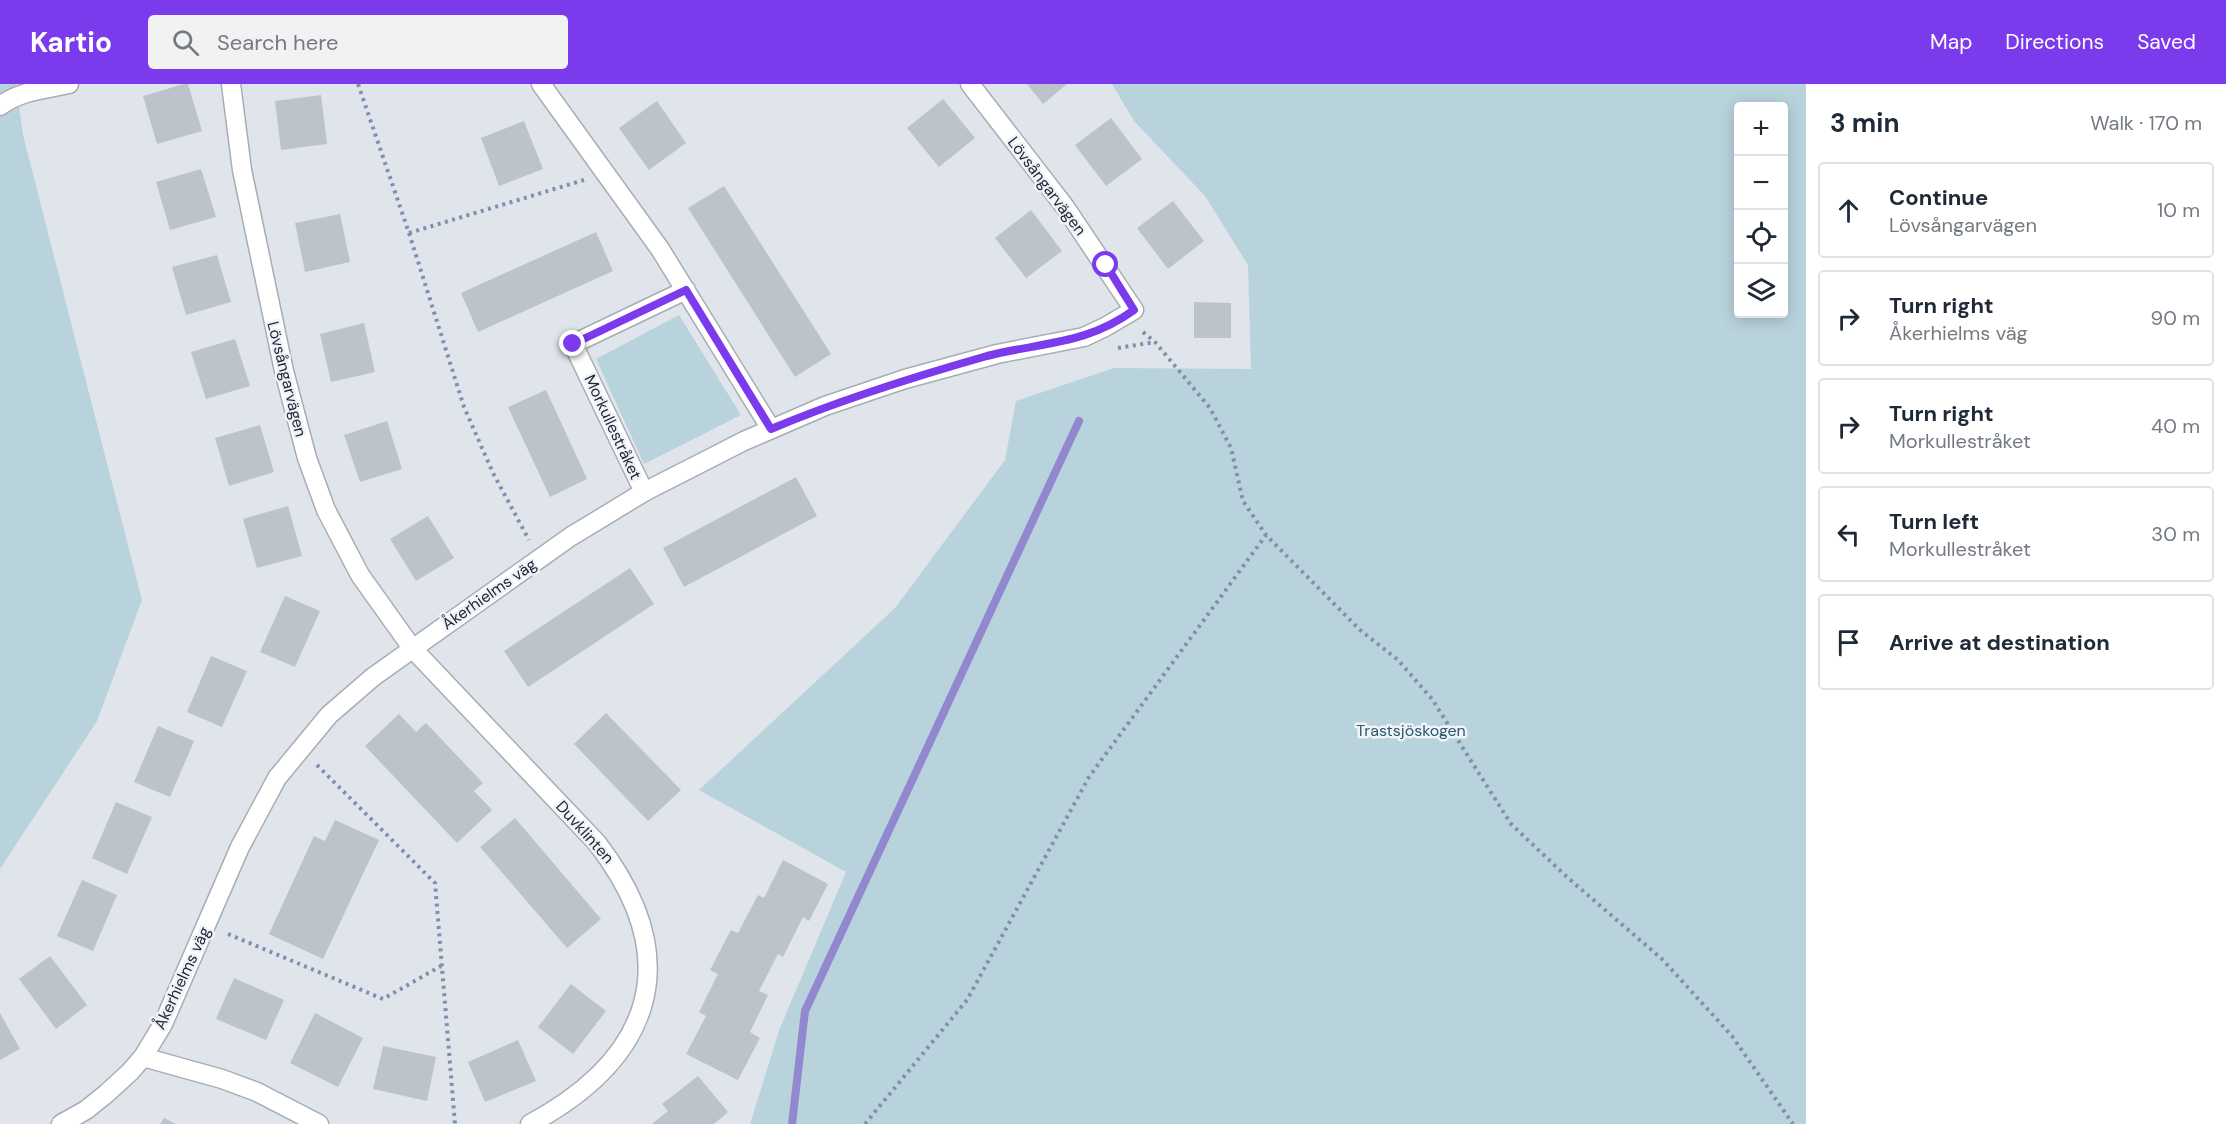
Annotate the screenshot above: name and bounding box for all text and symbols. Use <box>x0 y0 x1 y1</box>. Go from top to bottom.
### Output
search box <box>148 15 568 69</box>
text: Kartio <box>30 24 112 61</box>
icon: search <box>169 26 202 59</box>
text: Search here <box>217 28 338 57</box>
text: Map <box>1930 28 1972 56</box>
text: Directions <box>2005 28 2104 56</box>
text: Saved <box>2137 28 2196 56</box>
map controls <box>1734 102 1788 318</box>
button: + <box>1734 102 1788 156</box>
text: 3 min <box>1830 106 1899 140</box>
text: Walk · 170 m <box>2090 110 2202 136</box>
street label: Lövsångarvägen <box>1003 132 1091 240</box>
button: − <box>1734 156 1788 210</box>
text: Continue <box>1889 183 1988 212</box>
icon: ahead <box>1832 194 1865 227</box>
text: 10 m <box>2157 197 2200 223</box>
button: locate <box>1734 210 1788 264</box>
text: Lövsångarvägen <box>1889 212 2037 238</box>
route start <box>1092 251 1118 277</box>
button: layers <box>1734 264 1788 318</box>
text: Turn right <box>1889 291 1994 320</box>
icon: right <box>1832 302 1865 335</box>
text: 90 m <box>2151 305 2200 331</box>
street label: Lövsångarvägen <box>263 319 311 439</box>
text: Åkerhielms väg <box>1889 320 2028 346</box>
route end <box>559 330 585 356</box>
street label: Morkullestråket <box>580 371 646 483</box>
text: Turn right <box>1889 399 1994 428</box>
icon: right <box>1832 410 1865 443</box>
text: 40 m <box>2151 413 2200 439</box>
text: Morkullestråket <box>1889 428 2031 454</box>
text: Turn left <box>1889 507 1979 536</box>
icon: left <box>1832 518 1865 551</box>
text: 30 m <box>2151 521 2200 547</box>
text: Morkullestråket <box>1889 536 2031 562</box>
street label: Åkerhielms väg <box>438 554 541 634</box>
icon: arrive <box>1832 626 1865 659</box>
text: Arrive at destination <box>1889 628 2110 657</box>
park label: Trastsjöskogen <box>1356 720 1466 741</box>
street label: Duvklinten <box>551 796 619 868</box>
street label: Åkerhielms väg <box>149 923 215 1033</box>

